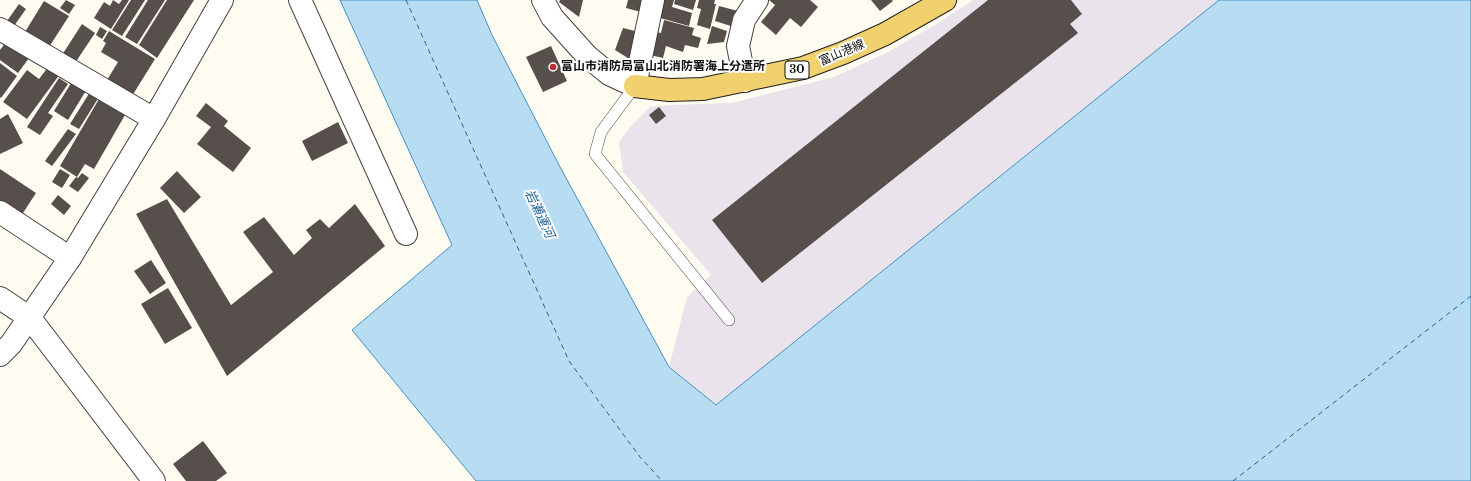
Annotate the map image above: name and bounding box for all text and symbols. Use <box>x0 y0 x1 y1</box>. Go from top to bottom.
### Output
street label: 富山港線 <box>817 37 867 69</box>
place label: 富山市消防局富山北消防署海上分遣所 <box>561 60 765 74</box>
road number: 30 <box>785 61 809 79</box>
marker: 富山市消防局富山北消防署海上分遣所 <box>548 62 558 72</box>
water label: 岩瀬運河 <box>521 187 557 241</box>

